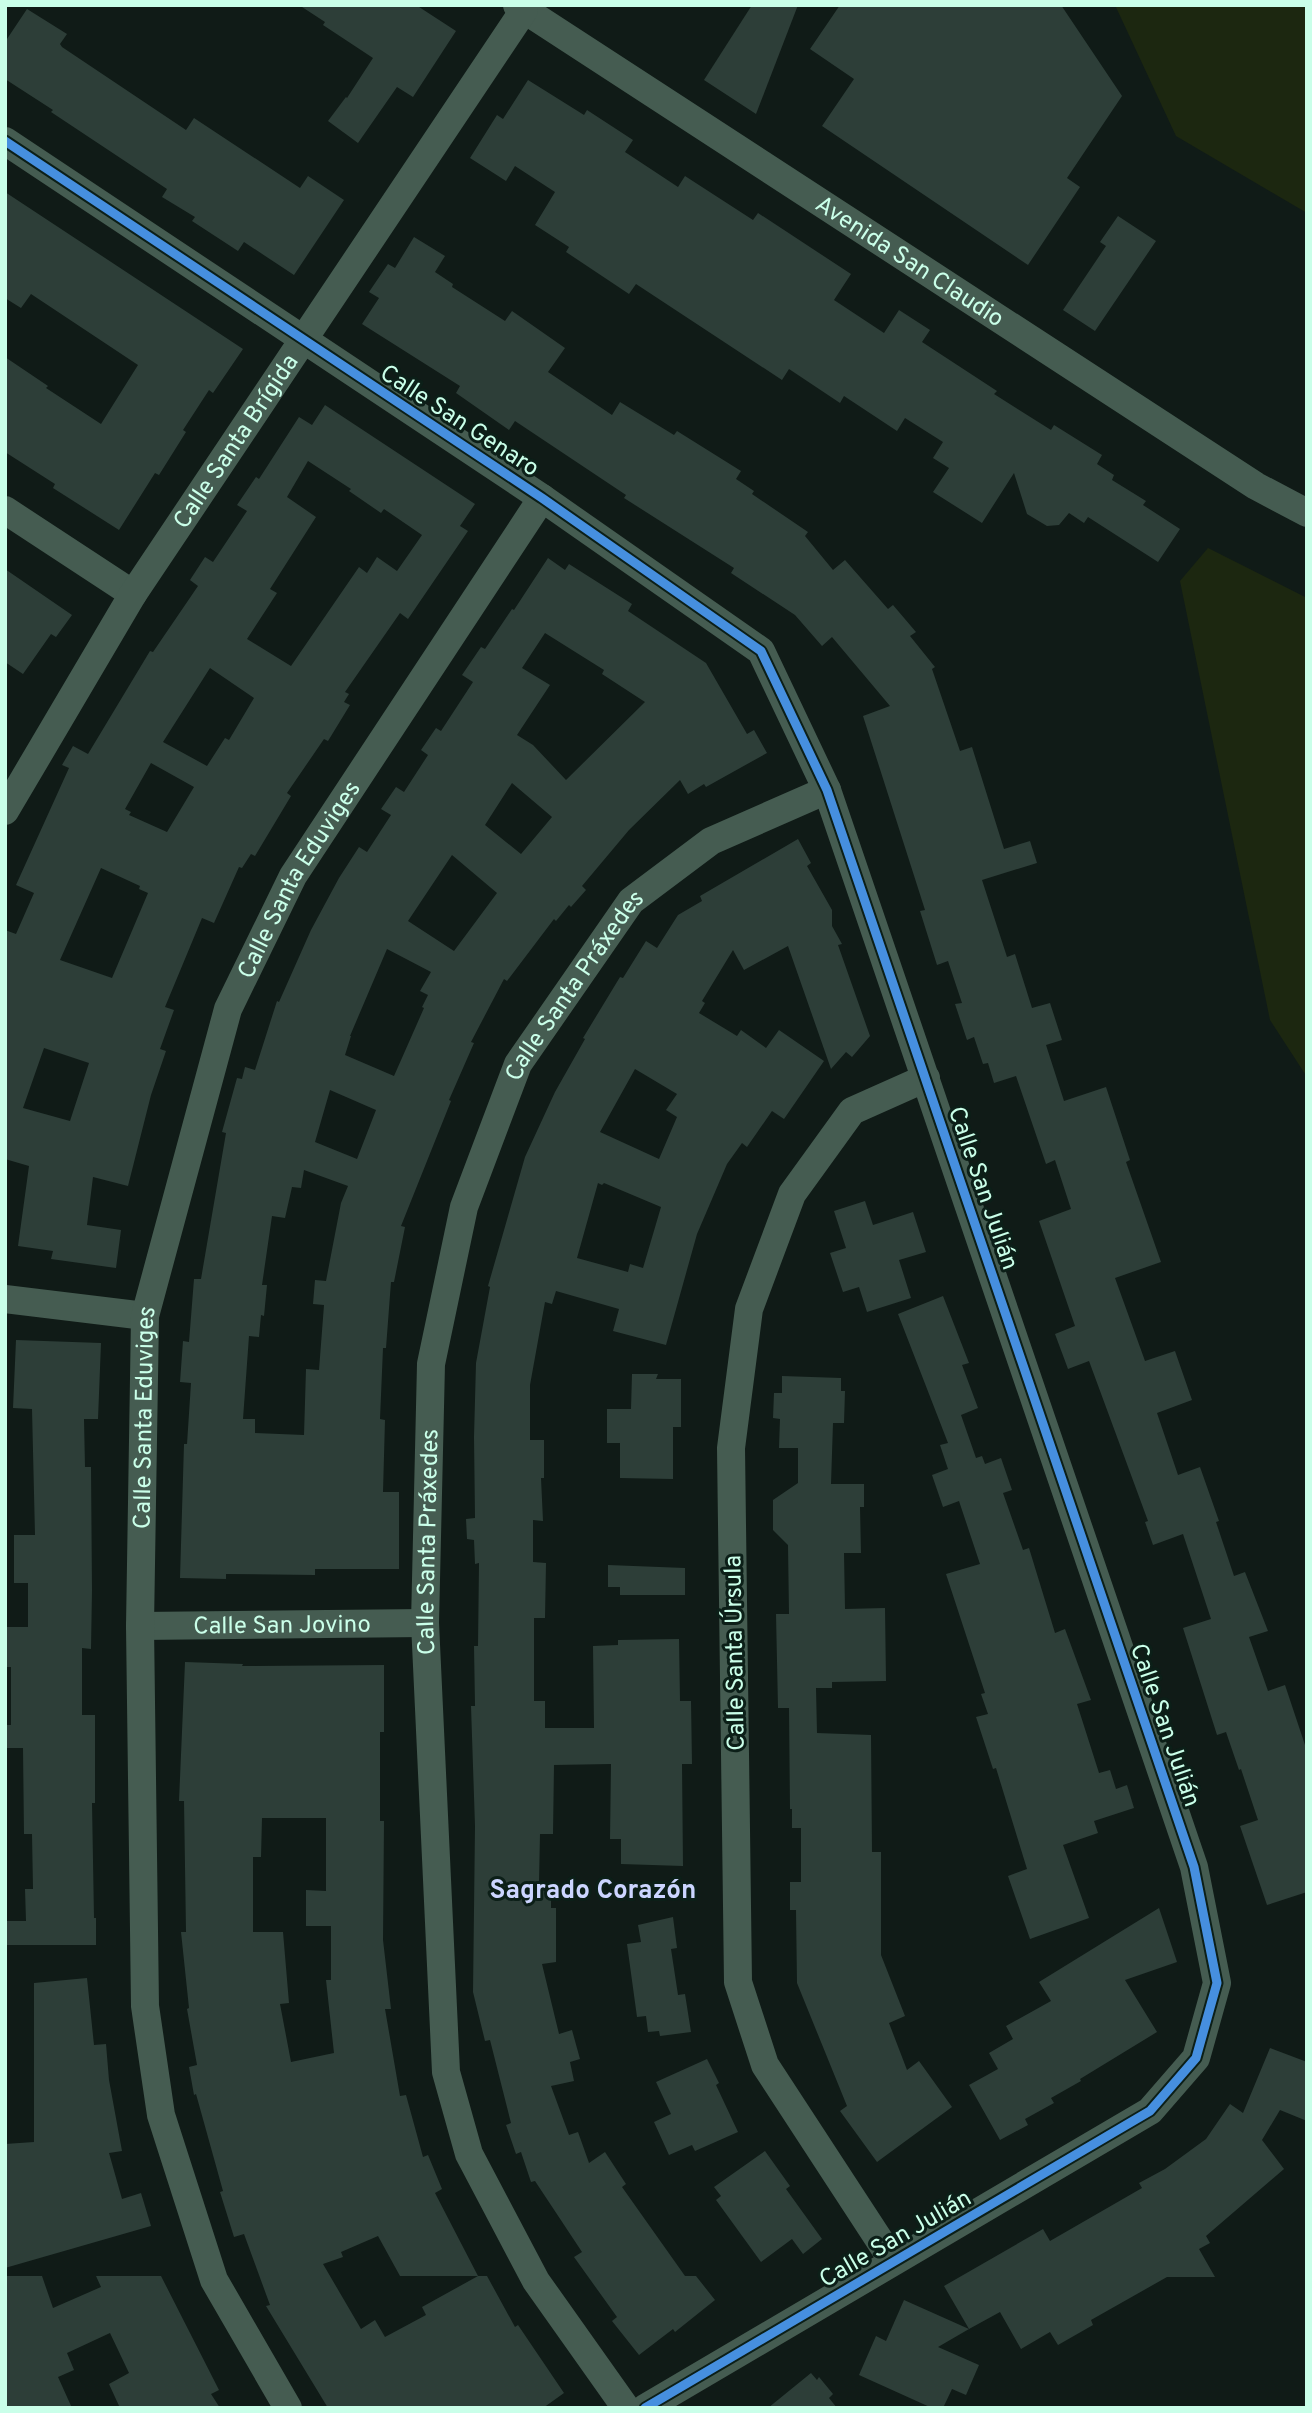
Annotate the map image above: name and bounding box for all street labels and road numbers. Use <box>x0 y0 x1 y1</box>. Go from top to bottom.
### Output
street label: Avenida San Claudio <box>809 190 1009 335</box>
street label: Calle Santa Brígida <box>168 349 306 535</box>
street label: Calle San Genaro <box>374 359 544 484</box>
street label: Calle Santa Eduviges <box>232 776 368 984</box>
street label: Calle Santa Práxedes <box>500 884 651 1085</box>
street label: Calle San Julián <box>940 1103 1024 1274</box>
street label: Calle Santa Eduviges <box>129 1303 164 1529</box>
street label: Calle Santa Práxedes <box>412 1428 446 1656</box>
street label: Calle Santa Úrsula <box>717 1555 753 1751</box>
street label: Calle San Jovino <box>193 1611 371 1642</box>
street label: Calle San Julián <box>1122 1640 1206 1811</box>
street label: Calle San Julián <box>815 2184 977 2295</box>

